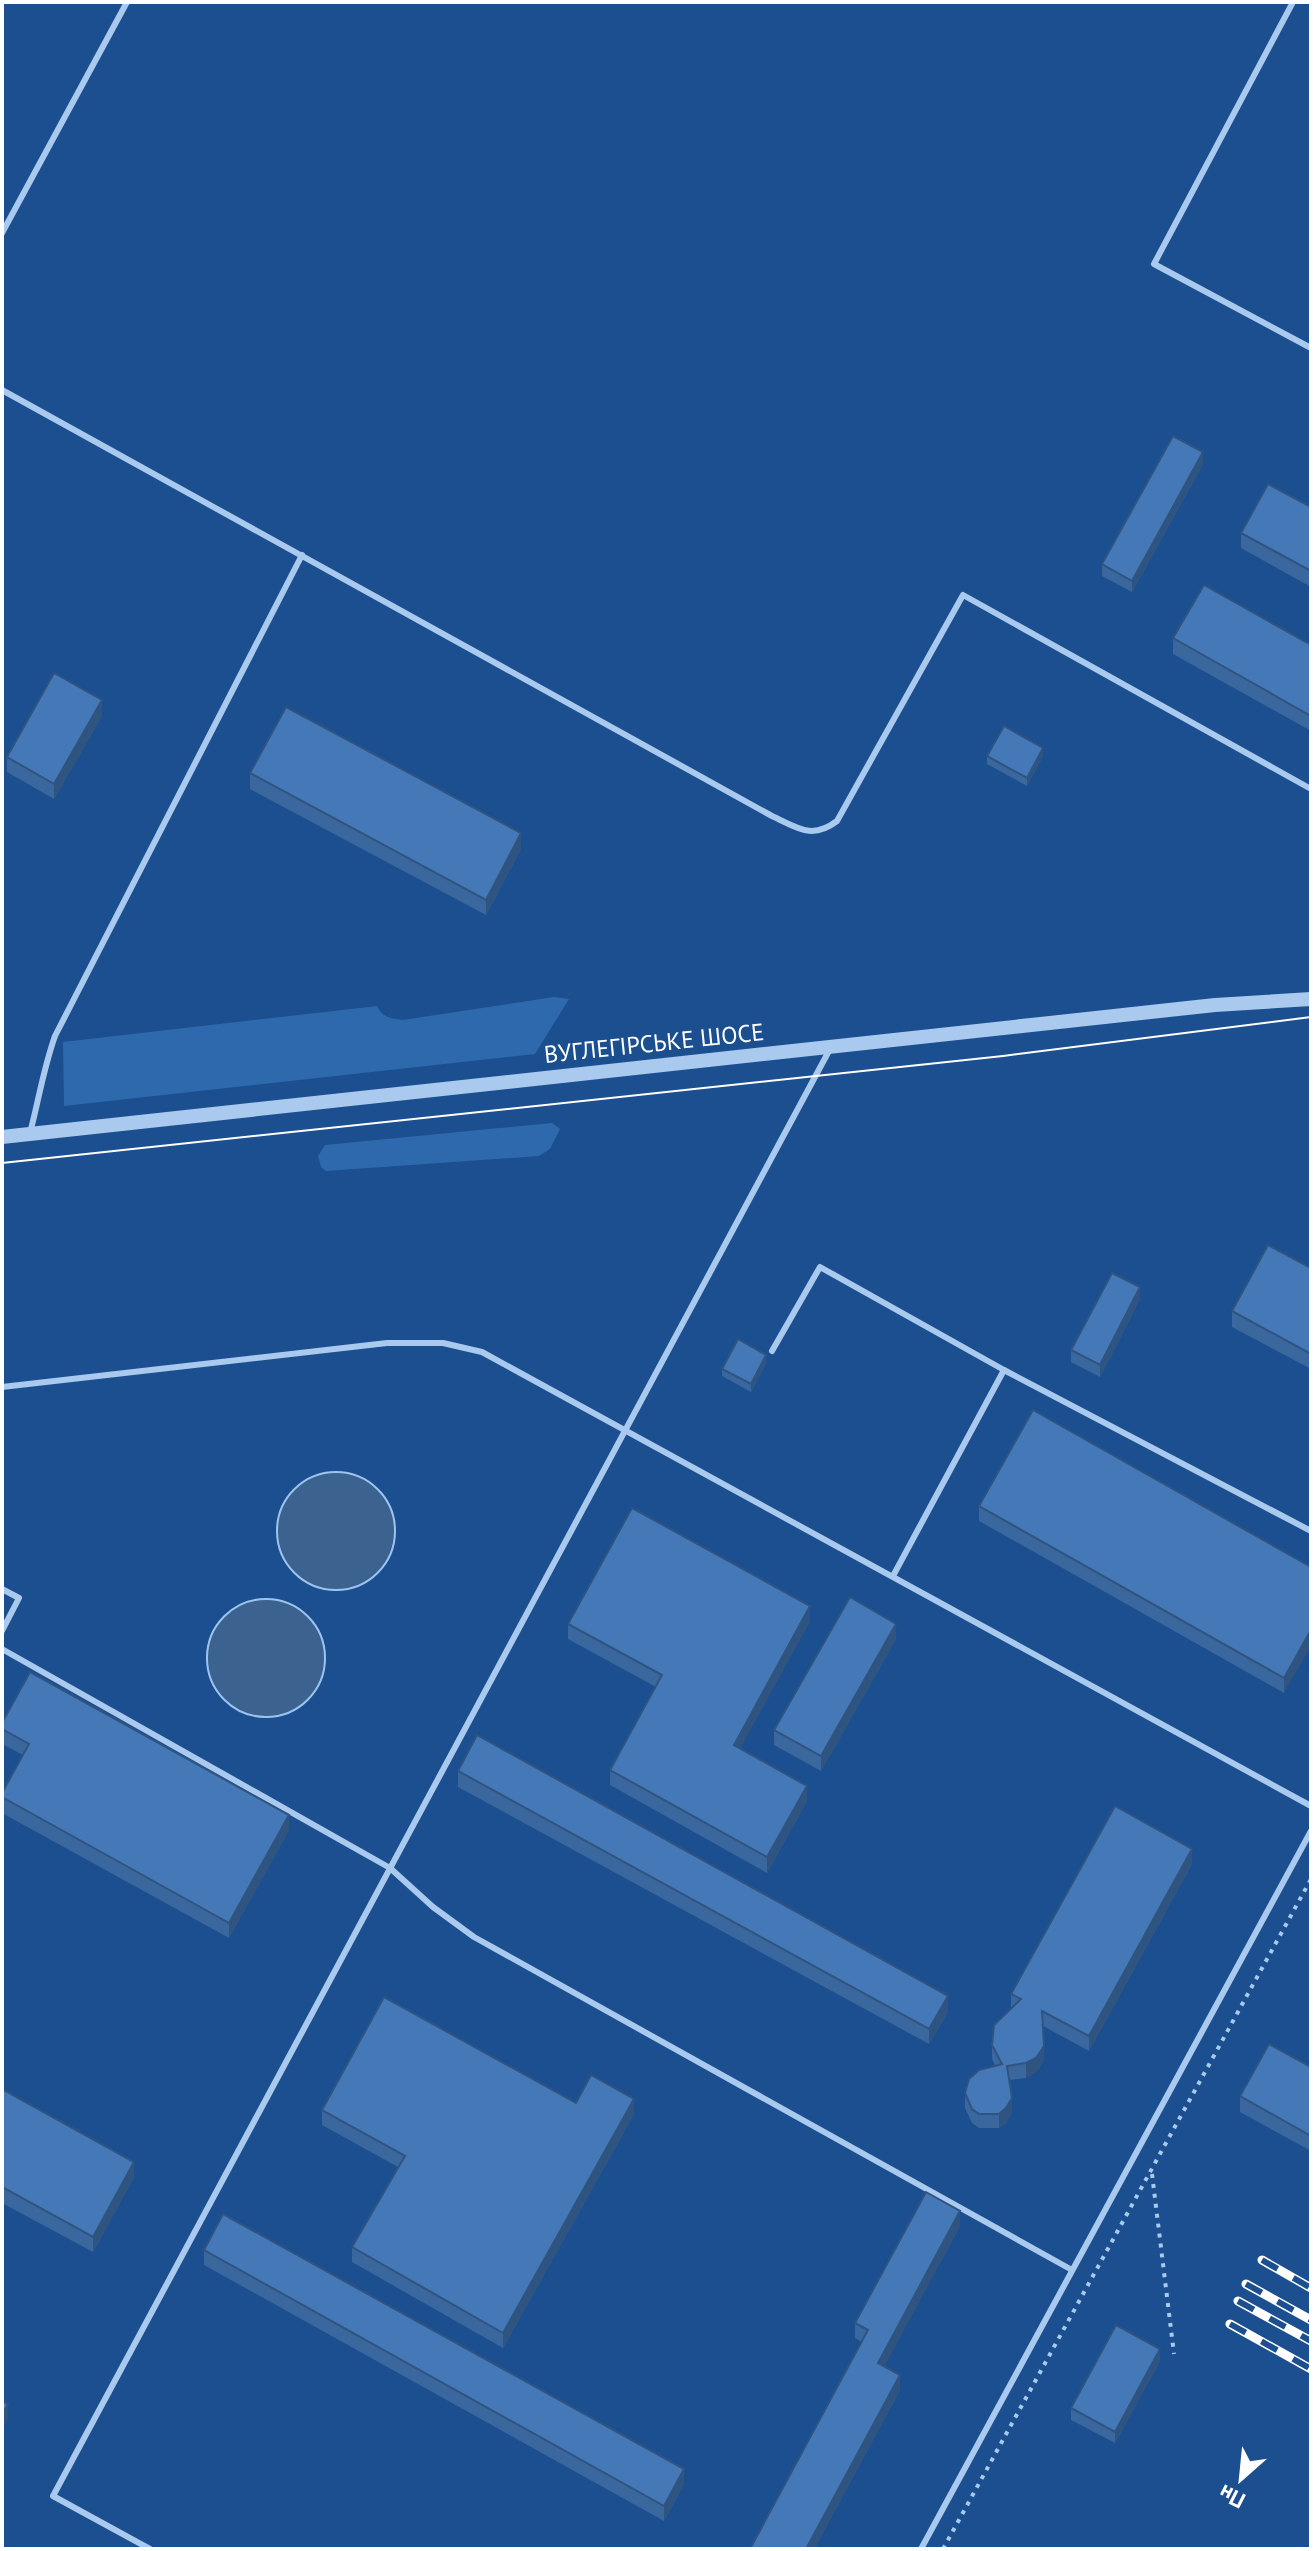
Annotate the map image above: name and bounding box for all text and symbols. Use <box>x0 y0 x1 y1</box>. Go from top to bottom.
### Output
street label: ВУГЛЕГІРСЬКЕ ШОСЕ <box>543 1016 765 1070</box>
north arrow <box>1201 2439 1281 2519</box>
text: Пн <box>1214 2478 1250 2515</box>

